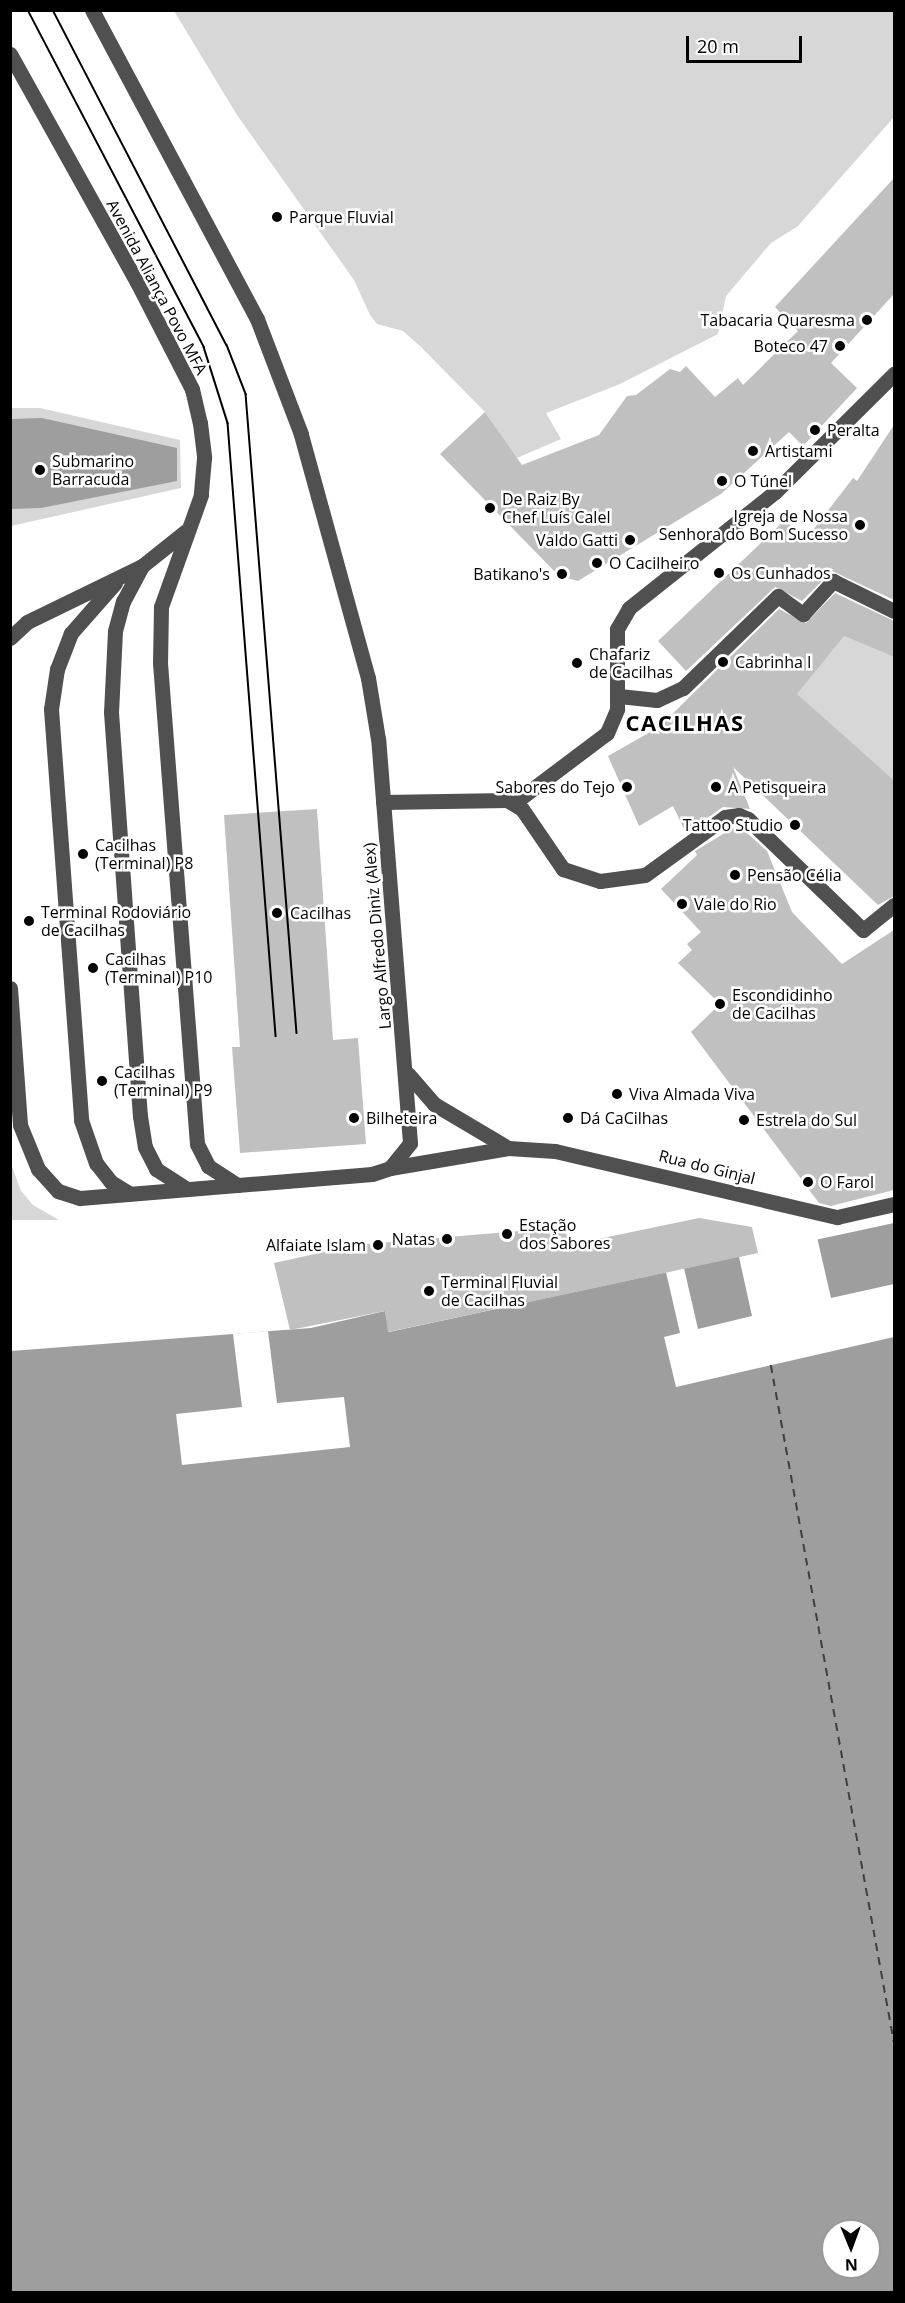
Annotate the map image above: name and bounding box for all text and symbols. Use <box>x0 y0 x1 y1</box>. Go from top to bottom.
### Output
scale bar <box>689 24 804 62</box>
text: 20 m <box>697 34 739 58</box>
street label: Avenida Aliança Povo MFA <box>103 196 211 378</box>
place label: Parque Fluvial <box>289 207 394 227</box>
marker: Parque Fluvial <box>270 210 284 224</box>
place label: Tabacaria Quaresma <box>700 310 855 330</box>
marker: Tabacaria Quaresma <box>860 313 874 327</box>
place label: Boteco 47 <box>754 336 828 356</box>
marker: Boteco 47 <box>833 339 847 353</box>
place label: Peralta <box>827 420 880 440</box>
marker: Peralta <box>808 423 822 437</box>
place label: Artistami <box>765 441 832 461</box>
marker: Artistami <box>746 444 760 458</box>
place label: Submarino Barracuda <box>52 451 134 489</box>
marker: Submarino Barracuda <box>33 463 47 477</box>
place label: O Túnel <box>734 471 792 491</box>
marker: O Túnel <box>715 474 729 488</box>
place label: De Raiz By Chef Luís Calel <box>502 489 610 527</box>
marker: De Raiz By Chef Luís Calel <box>483 501 497 515</box>
place label: Igreja de Nossa Senhora do Bom Sucesso <box>659 506 848 544</box>
marker: Igreja de Nossa Senhora do Bom Sucesso <box>853 518 867 532</box>
place label: Valdo Gatti <box>536 530 618 550</box>
marker: Valdo Gatti <box>623 533 637 547</box>
place label: O Cacilheiro <box>609 553 699 573</box>
marker: O Cacilheiro <box>590 556 604 570</box>
place label: Os Cunhados <box>731 563 831 583</box>
place label: Batikano's <box>473 564 550 584</box>
marker: Os Cunhados <box>712 566 726 580</box>
marker: Batikano's <box>555 567 569 581</box>
place label: Chafariz de Cacilhas <box>589 644 673 682</box>
place label: Cabrinha I <box>735 652 811 672</box>
marker: Cabrinha I <box>716 655 730 669</box>
marker: Chafariz de Cacilhas <box>570 656 584 670</box>
district label: CACILHAS <box>625 710 745 736</box>
place label: Sabores do Tejo <box>496 777 615 797</box>
place label: A Petisqueira <box>728 777 826 797</box>
marker: Sabores do Tejo <box>620 780 634 794</box>
marker: A Petisqueira <box>709 780 723 794</box>
place label: Tattoo Studio <box>683 815 783 835</box>
marker: Tattoo Studio <box>788 818 802 832</box>
place label: Cacilhas (Terminal) P8 <box>95 835 193 873</box>
street label: Largo Alfredo Diniz (Alex) <box>359 842 395 1030</box>
marker: Cacilhas (Terminal) P8 <box>76 847 90 861</box>
place label: Pensão Célia <box>747 865 842 885</box>
marker: Pensão Célia <box>728 868 742 882</box>
place label: Vale do Rio <box>694 894 777 914</box>
marker: Vale do Rio <box>675 897 689 911</box>
place label: Terminal Rodoviário de Cacilhas <box>41 902 191 940</box>
place label: Cacilhas <box>290 903 351 923</box>
marker: Cacilhas <box>268 904 286 922</box>
marker: Terminal Rodoviário de Cacilhas <box>22 914 36 928</box>
place label: Cacilhas (Terminal) P10 <box>105 949 212 987</box>
marker: Cacilhas (Terminal) P10 <box>86 961 100 975</box>
place label: Escondidinho de Cacilhas <box>732 985 833 1023</box>
marker: Escondidinho de Cacilhas <box>713 997 727 1011</box>
place label: Cacilhas (Terminal) P9 <box>114 1062 212 1100</box>
marker: Cacilhas (Terminal) P9 <box>95 1074 109 1088</box>
place label: Viva Almada Viva <box>629 1084 755 1104</box>
marker: Viva Almada Viva <box>610 1087 624 1101</box>
place label: Bilheteira <box>366 1108 437 1128</box>
place label: Dá CaCilhas <box>580 1108 668 1128</box>
place label: Estrela do Sul <box>756 1110 857 1130</box>
marker: Bilheteira <box>347 1111 361 1125</box>
marker: Dá CaCilhas <box>561 1111 575 1125</box>
marker: Estrela do Sul <box>737 1113 751 1127</box>
street label: Rua do Ginjal <box>657 1146 757 1188</box>
place label: O Farol <box>820 1172 874 1192</box>
marker: O Farol <box>801 1175 815 1189</box>
place label: Estação dos Sabores <box>519 1215 610 1253</box>
marker: Estação dos Sabores <box>500 1227 514 1241</box>
place label: Natas <box>392 1229 435 1249</box>
marker: Natas <box>440 1232 454 1246</box>
place label: Alfaiate Islam <box>266 1235 366 1255</box>
marker: Alfaiate Islam <box>371 1238 385 1252</box>
place label: Terminal Fluvial de Cacilhas <box>441 1272 558 1310</box>
marker: Terminal Fluvial de Cacilhas <box>422 1284 436 1298</box>
north arrow <box>821 2219 881 2279</box>
text: N <box>845 2254 858 2276</box>

